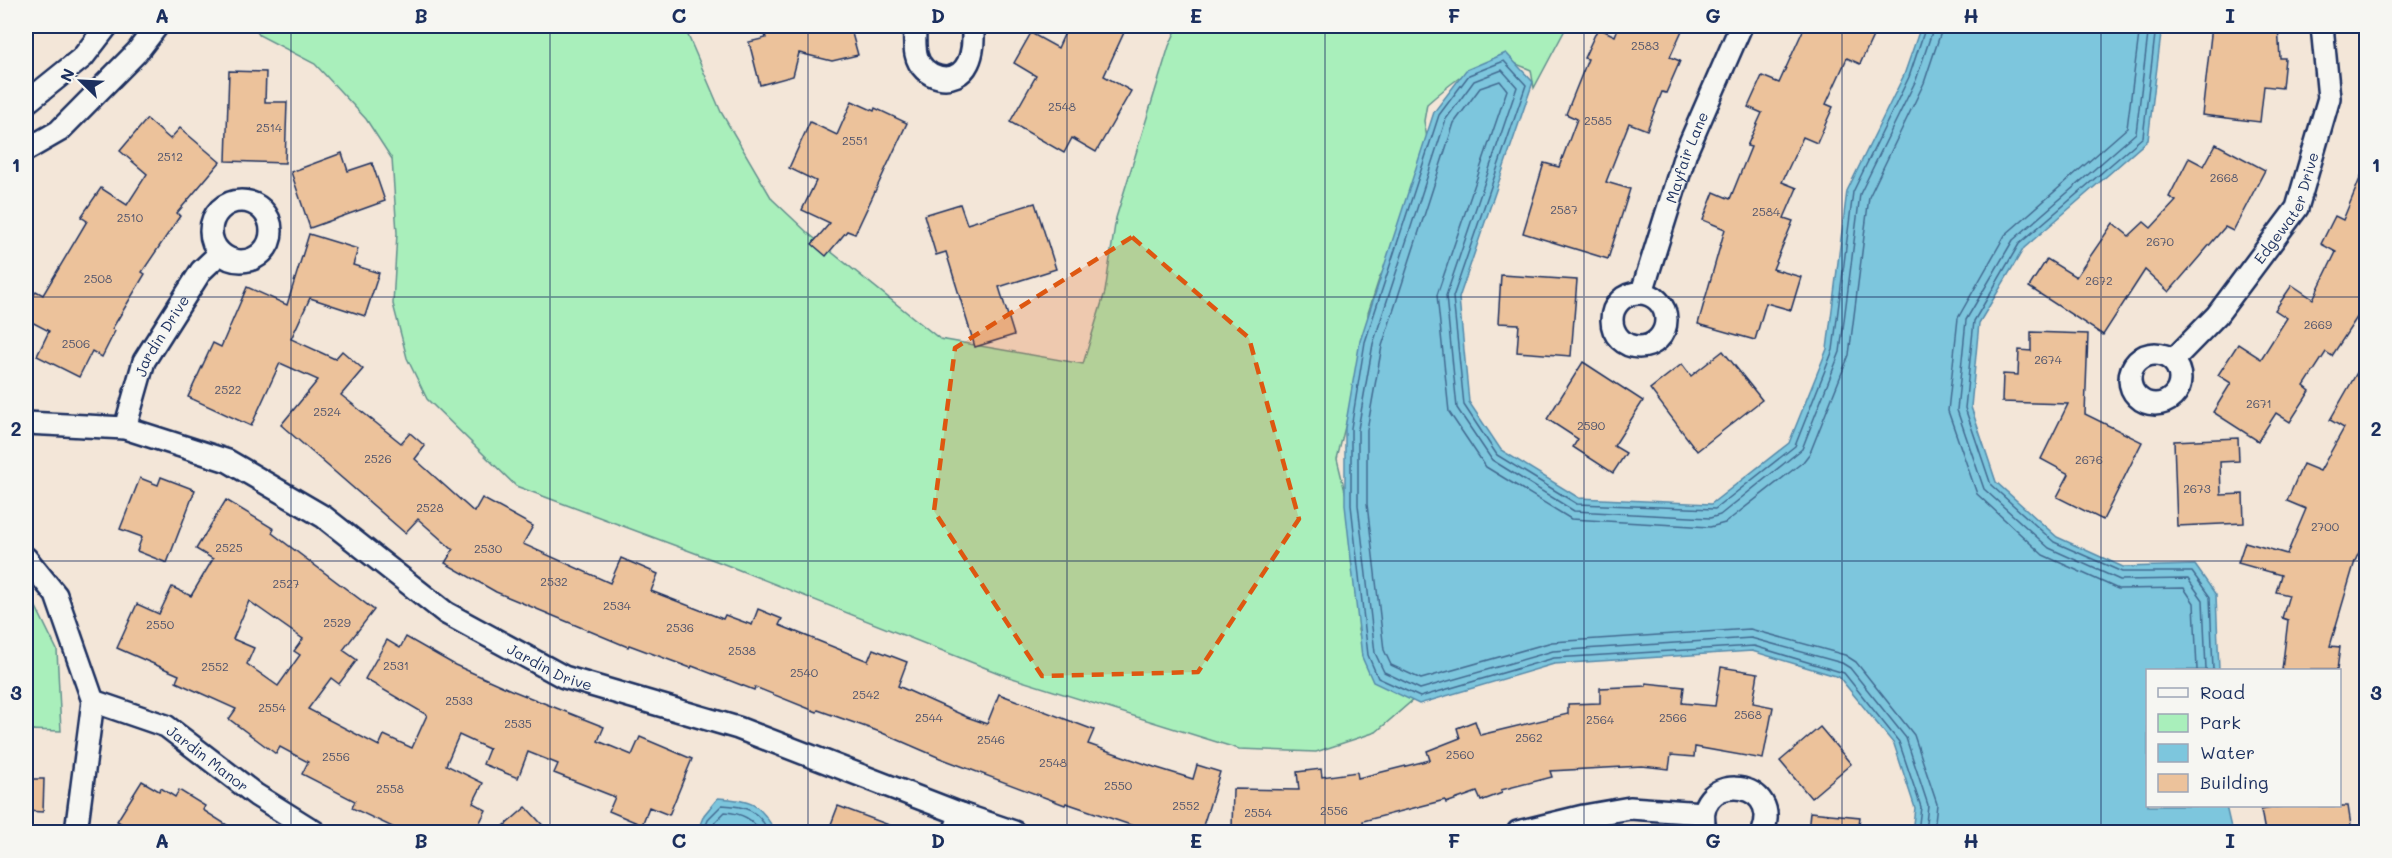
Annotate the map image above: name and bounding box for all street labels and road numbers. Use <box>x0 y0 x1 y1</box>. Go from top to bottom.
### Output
street label: Mayfair Lane <box>1661 108 1713 205</box>
street label: Edgewater Drive <box>2249 150 2323 268</box>
street label: Jardin Drive <box>130 291 193 379</box>
street label: Jardin Drive <box>504 638 595 695</box>
street label: Jardin Manor <box>163 720 253 796</box>

